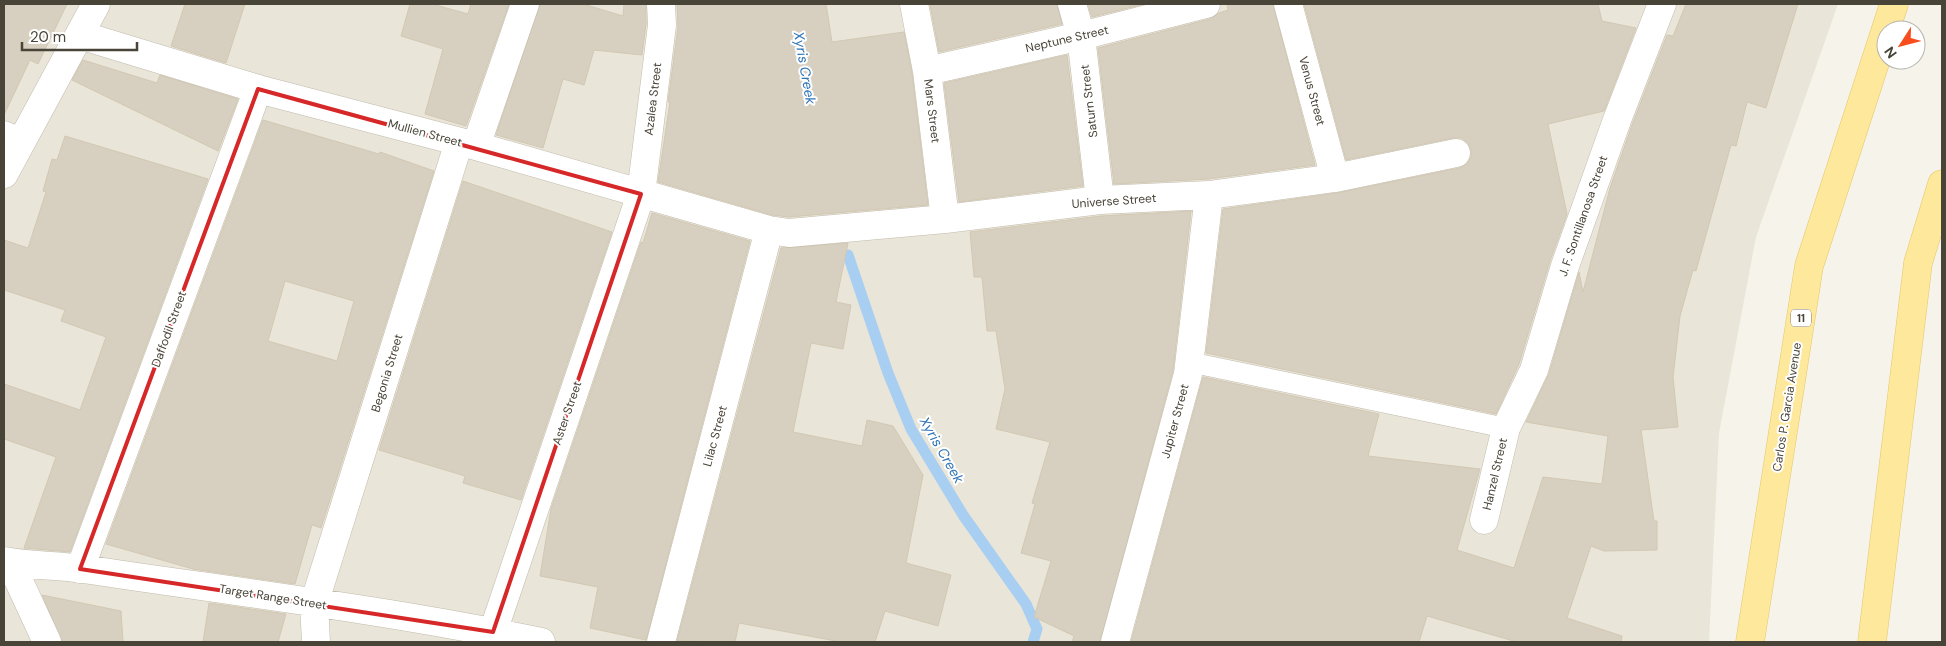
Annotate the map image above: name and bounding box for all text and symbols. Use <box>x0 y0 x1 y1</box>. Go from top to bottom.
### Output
scale bar <box>22 20 138 52</box>
north arrow <box>1876 20 1926 70</box>
street label: Neptune Street <box>1024 22 1110 56</box>
text: 20 m <box>30 27 66 47</box>
water label: Xyris Creek <box>790 29 820 107</box>
text: N <box>1880 43 1901 62</box>
street label: Venus Street <box>1295 55 1329 128</box>
street label: Azalea Street <box>641 61 665 136</box>
street label: Saturn Street <box>1077 63 1101 138</box>
street label: Mars Street <box>920 78 944 144</box>
street label: Mullien Street <box>386 115 464 151</box>
street label: J. F. Sontillanosa Street <box>1555 153 1611 279</box>
street label: Universe Street <box>1071 190 1157 212</box>
street label: Daffodil Street <box>148 288 190 369</box>
road number: 11 <box>1791 310 1811 326</box>
street label: Begonia Street <box>367 332 407 414</box>
street label: Carlos P. Garcia Avenue <box>1769 341 1805 473</box>
street label: Aster Street <box>549 379 586 447</box>
street label: Jupiter Street <box>1157 382 1193 460</box>
street label: Lilac Street <box>699 403 731 468</box>
water label: Xyris Creek <box>915 413 969 487</box>
street label: Hanzel Street <box>1479 436 1511 512</box>
street label: Target Range Street <box>218 581 328 613</box>

